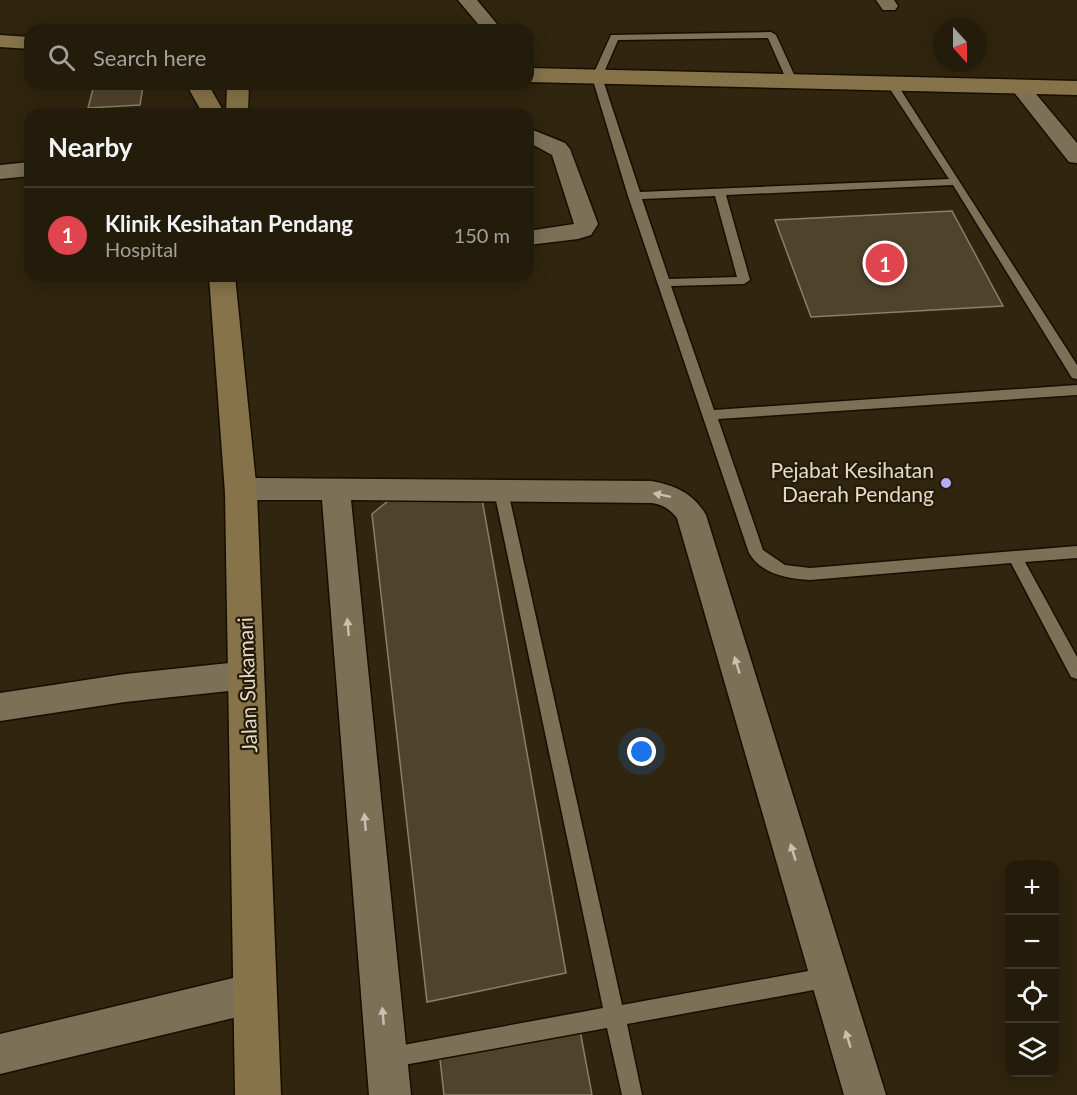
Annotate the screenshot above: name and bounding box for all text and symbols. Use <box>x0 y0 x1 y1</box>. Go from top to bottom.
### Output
north arrow <box>933 18 987 72</box>
search box <box>24 24 534 90</box>
icon: search <box>45 41 78 74</box>
text: Search here <box>93 44 206 71</box>
text: Nearby <box>48 131 133 163</box>
text: Klinik Kesihatan Pendang <box>105 210 353 237</box>
text: 1 <box>62 223 73 247</box>
text: 150 m <box>454 223 510 247</box>
text: Hospital <box>105 237 178 261</box>
pin: 1 <box>866 240 904 286</box>
place label: Pejabat Kesihatan Daerah Pendang <box>770 457 934 506</box>
marker: Pejabat Kesihatan Daerah Pendang <box>939 476 953 490</box>
one-way arrow <box>652 489 671 499</box>
street label: Jalan Sukamari <box>232 617 261 753</box>
one-way arrow <box>343 618 353 637</box>
one-way arrow <box>732 656 741 674</box>
your location <box>627 737 656 766</box>
one-way arrow <box>360 812 370 831</box>
one-way arrow <box>788 843 797 861</box>
map controls <box>1005 861 1059 1077</box>
button: + <box>1005 861 1059 915</box>
button: − <box>1005 915 1059 969</box>
button: locate <box>1005 969 1059 1023</box>
one-way arrow <box>378 1006 388 1025</box>
button: layers <box>1005 1023 1059 1077</box>
one-way arrow <box>843 1030 852 1048</box>

